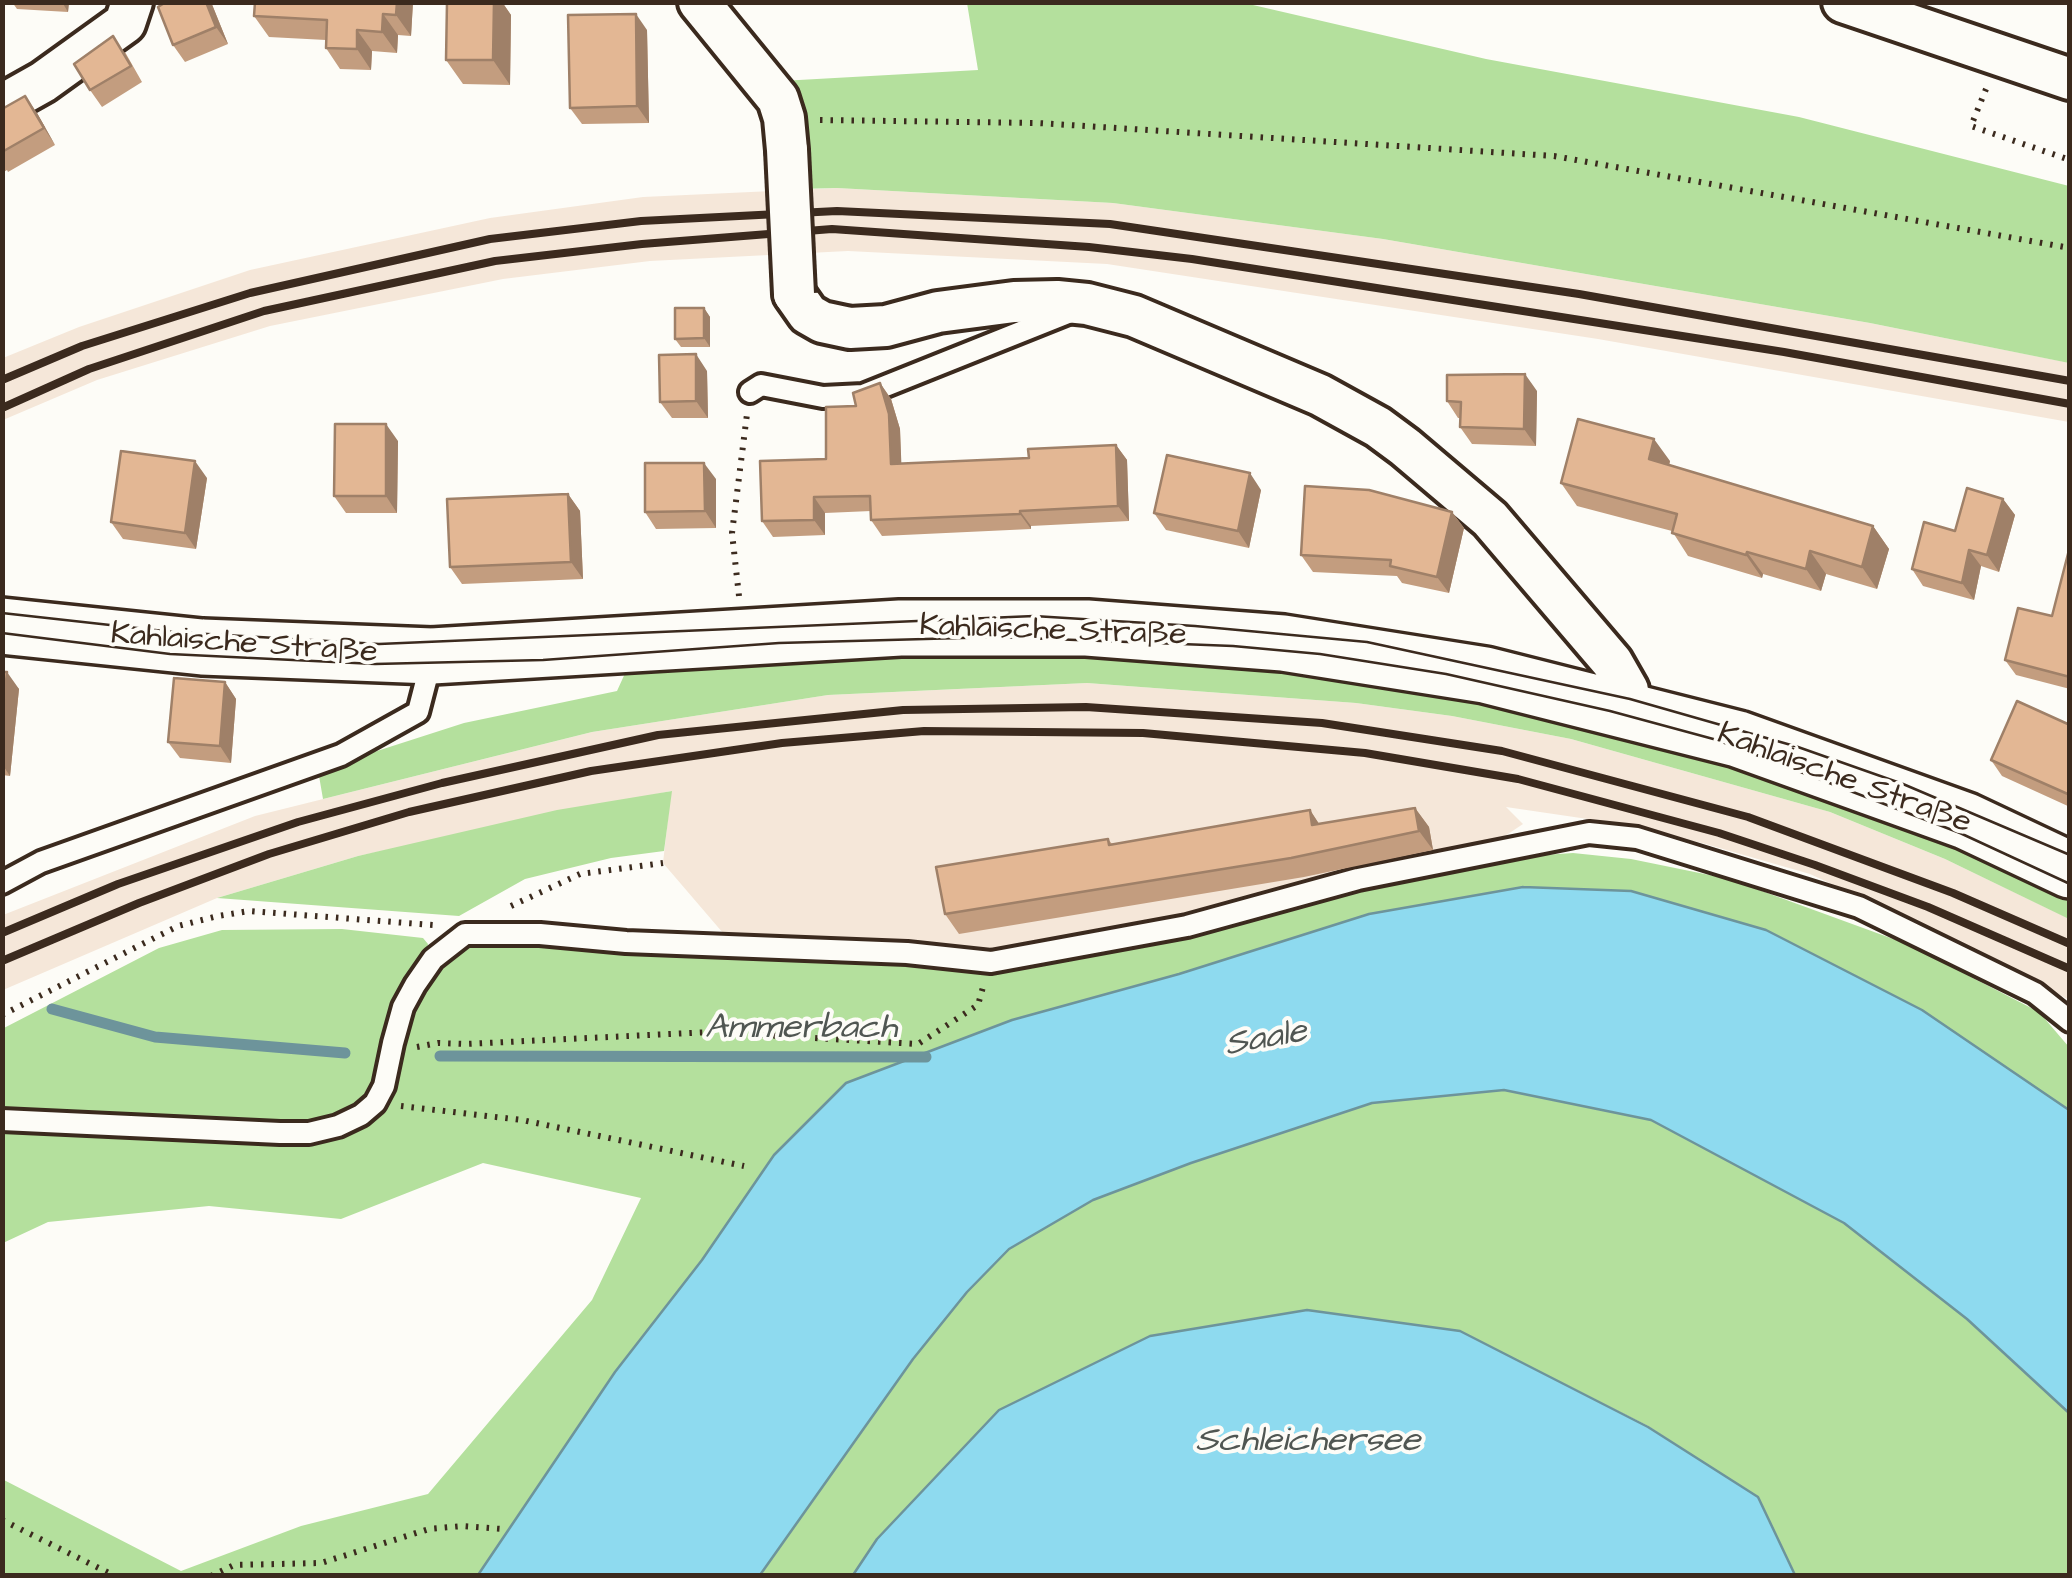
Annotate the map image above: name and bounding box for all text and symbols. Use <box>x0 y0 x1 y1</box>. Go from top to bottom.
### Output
street label: Kahlaische Straße <box>919 608 1187 656</box>
street label: Kahlaische Straße <box>109 617 379 673</box>
street label: Kahlaische Straße <box>1712 716 1976 844</box>
water label: Ammerbach <box>705 1009 897 1051</box>
water label: Saale <box>1222 1012 1310 1068</box>
water label: Schleichersee <box>1196 1422 1420 1464</box>

